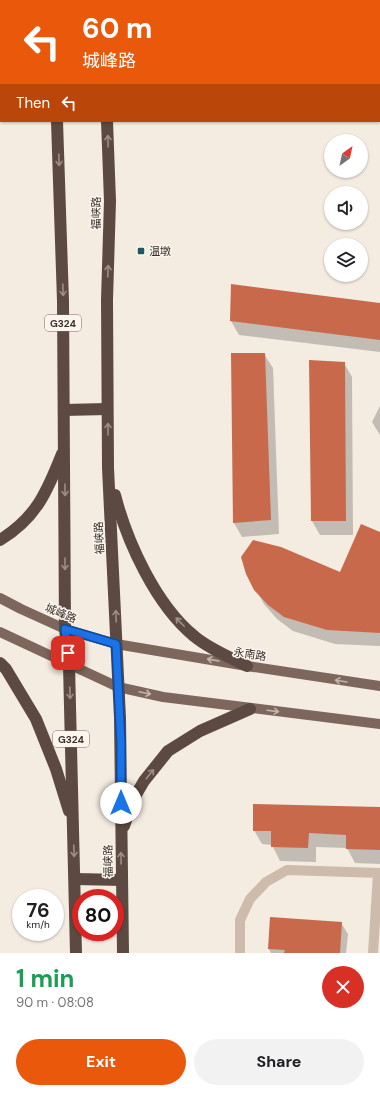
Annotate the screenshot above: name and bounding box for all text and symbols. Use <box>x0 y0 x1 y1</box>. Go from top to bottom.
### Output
text: 60 m <box>82 10 152 47</box>
icon: left <box>16 16 68 68</box>
text: 城峰路 <box>82 49 136 73</box>
icon: left <box>58 92 80 114</box>
text: Then <box>16 93 50 113</box>
north arrow <box>324 134 368 178</box>
map controls <box>324 134 368 282</box>
one-way arrow <box>105 135 112 148</box>
one-way arrow <box>55 153 62 166</box>
button: sound <box>324 186 368 230</box>
street label: 福峡路 <box>89 197 103 230</box>
button: layers <box>324 238 368 282</box>
place label: 温墩 <box>149 244 171 258</box>
marker: 温墩 <box>136 246 146 256</box>
one-way arrow <box>105 265 112 278</box>
one-way arrow <box>59 283 67 296</box>
road number: G324 <box>45 315 81 331</box>
one-way arrow <box>104 423 111 436</box>
one-way arrow <box>61 483 69 496</box>
street label: 福峡路 <box>91 521 107 555</box>
one-way arrow <box>61 557 69 570</box>
street label: 城峰路 <box>43 600 79 626</box>
one-way arrow <box>112 610 120 623</box>
one-way arrow <box>175 617 185 627</box>
pin <box>51 636 85 670</box>
icon: arrive <box>57 642 79 664</box>
street label: 永南路 <box>233 645 267 663</box>
one-way arrow <box>207 656 220 664</box>
one-way arrow <box>335 677 348 685</box>
one-way arrow <box>66 686 74 699</box>
one-way arrow <box>138 689 151 697</box>
one-way arrow <box>266 708 279 715</box>
road number: G324 <box>53 731 89 747</box>
one-way arrow <box>145 769 154 780</box>
position arrow <box>100 782 142 824</box>
one-way arrow <box>70 844 78 857</box>
street label: 福峡路 <box>101 844 115 878</box>
one-way arrow <box>117 852 125 865</box>
speed limit sign: 80 <box>72 889 124 941</box>
text: 76 <box>26 897 50 923</box>
text: km/h <box>26 918 50 931</box>
text: 1 min <box>16 963 74 994</box>
button: close <box>322 966 364 1008</box>
text: 90 m · 08:08 <box>16 994 94 1011</box>
button: Exit <box>16 1039 186 1085</box>
button: Share <box>194 1039 364 1085</box>

